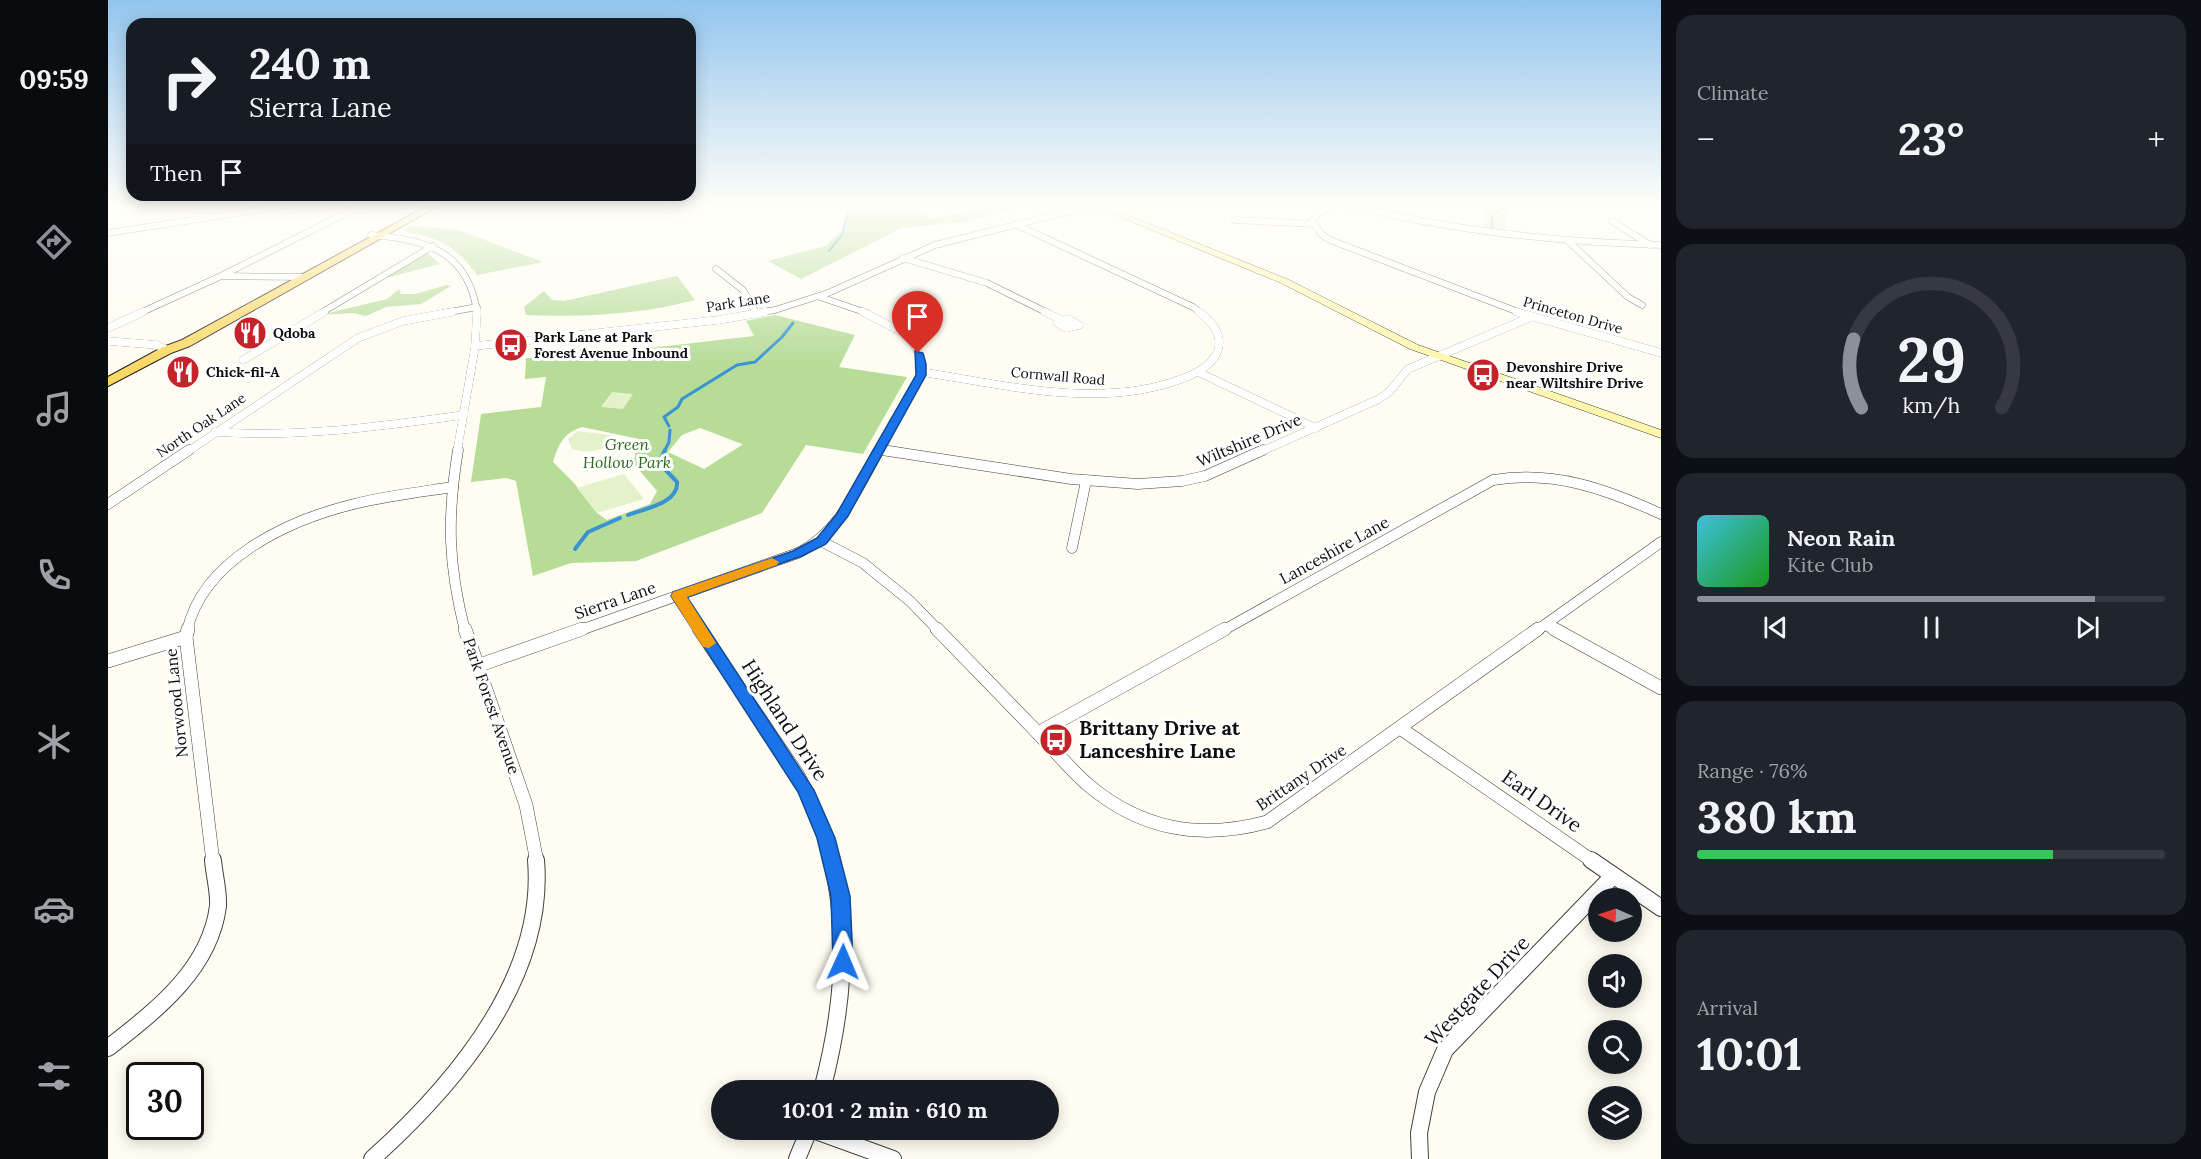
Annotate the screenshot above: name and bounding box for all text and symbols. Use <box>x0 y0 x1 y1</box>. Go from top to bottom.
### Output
text: 240 m <box>249 37 371 91</box>
icon: right <box>150 42 228 120</box>
text: 09:59 <box>19 62 89 96</box>
text: Climate <box>1697 80 1769 105</box>
text: Sierra Lane <box>249 90 392 124</box>
text: 23° <box>1898 110 1964 167</box>
text: − <box>1697 118 1715 160</box>
text: + <box>2147 118 2165 160</box>
icon: arrive <box>215 156 248 189</box>
text: Then <box>150 159 203 187</box>
icon: directions <box>33 221 75 263</box>
street label: Park Lane <box>705 288 772 316</box>
pin <box>892 291 943 353</box>
street label: Princeton Drive <box>1521 292 1625 338</box>
icon: arrive <box>901 300 934 333</box>
restaurant icon: Qdoba <box>232 315 268 351</box>
text: 29 <box>1896 319 1966 399</box>
place label: Qdoba <box>273 324 316 342</box>
bus stop icon: Park Lane at Park Forest Avenue Inbound <box>493 327 529 363</box>
place label: Park Lane at Park Forest Avenue Inbound <box>534 328 688 362</box>
restaurant icon: Chick-fil-A <box>165 354 201 390</box>
bus stop icon: Devonshire Drive near Wiltshire Drive <box>1465 357 1501 393</box>
place label: Devonshire Drive near Wiltshire Drive <box>1506 358 1644 392</box>
place label: Chick-fil-A <box>206 363 280 381</box>
street label: Cornwall Road <box>1010 363 1106 389</box>
icon: music <box>33 388 75 430</box>
street label: North Oak Lane <box>153 388 249 461</box>
text: km/h <box>1902 391 1960 419</box>
street label: Wiltshire Drive <box>1194 409 1305 471</box>
park label: Green Hollow Park <box>583 434 671 472</box>
street label: Lanceshire Lane <box>1276 512 1393 588</box>
text: Neon Rain <box>1787 524 1895 552</box>
text: Kite Club <box>1787 552 1873 577</box>
icon: phone <box>33 554 75 596</box>
street label: Sierra Lane <box>572 577 659 623</box>
icon: previous <box>1759 611 1792 644</box>
icon: pause <box>1915 611 1948 644</box>
icon: next <box>2071 611 2104 644</box>
street label: Park Forest Avenue <box>459 635 525 777</box>
street label: Norwood Lane <box>160 647 192 759</box>
street label: Highland Drive <box>737 654 834 785</box>
place label: Brittany Drive at Lanceshire Lane <box>1079 715 1241 763</box>
icon: climate <box>33 721 75 763</box>
bus stop icon: Brittany Drive at Lanceshire Lane <box>1038 722 1074 758</box>
street label: Brittany Drive <box>1252 739 1350 815</box>
text: Range · 76% <box>1697 758 1808 783</box>
street label: Earl Drive <box>1497 764 1587 837</box>
text: 380 km <box>1697 788 1857 845</box>
icon: car <box>33 888 75 930</box>
north arrow <box>1588 888 1642 942</box>
map controls <box>1588 888 1642 1140</box>
position arrow <box>811 930 875 994</box>
street label: Westgate Drive <box>1419 930 1534 1051</box>
button: sound <box>1588 954 1642 1008</box>
text: Arrival <box>1697 995 1758 1020</box>
button: search <box>1588 1020 1642 1074</box>
text: 10:01 <box>1697 1025 1802 1082</box>
icon: filters <box>33 1055 75 1097</box>
speed limit sign: 30 <box>126 1062 204 1140</box>
button: layers <box>1588 1086 1642 1140</box>
text: 10:01 · 2 min · 610 m <box>782 1096 988 1124</box>

